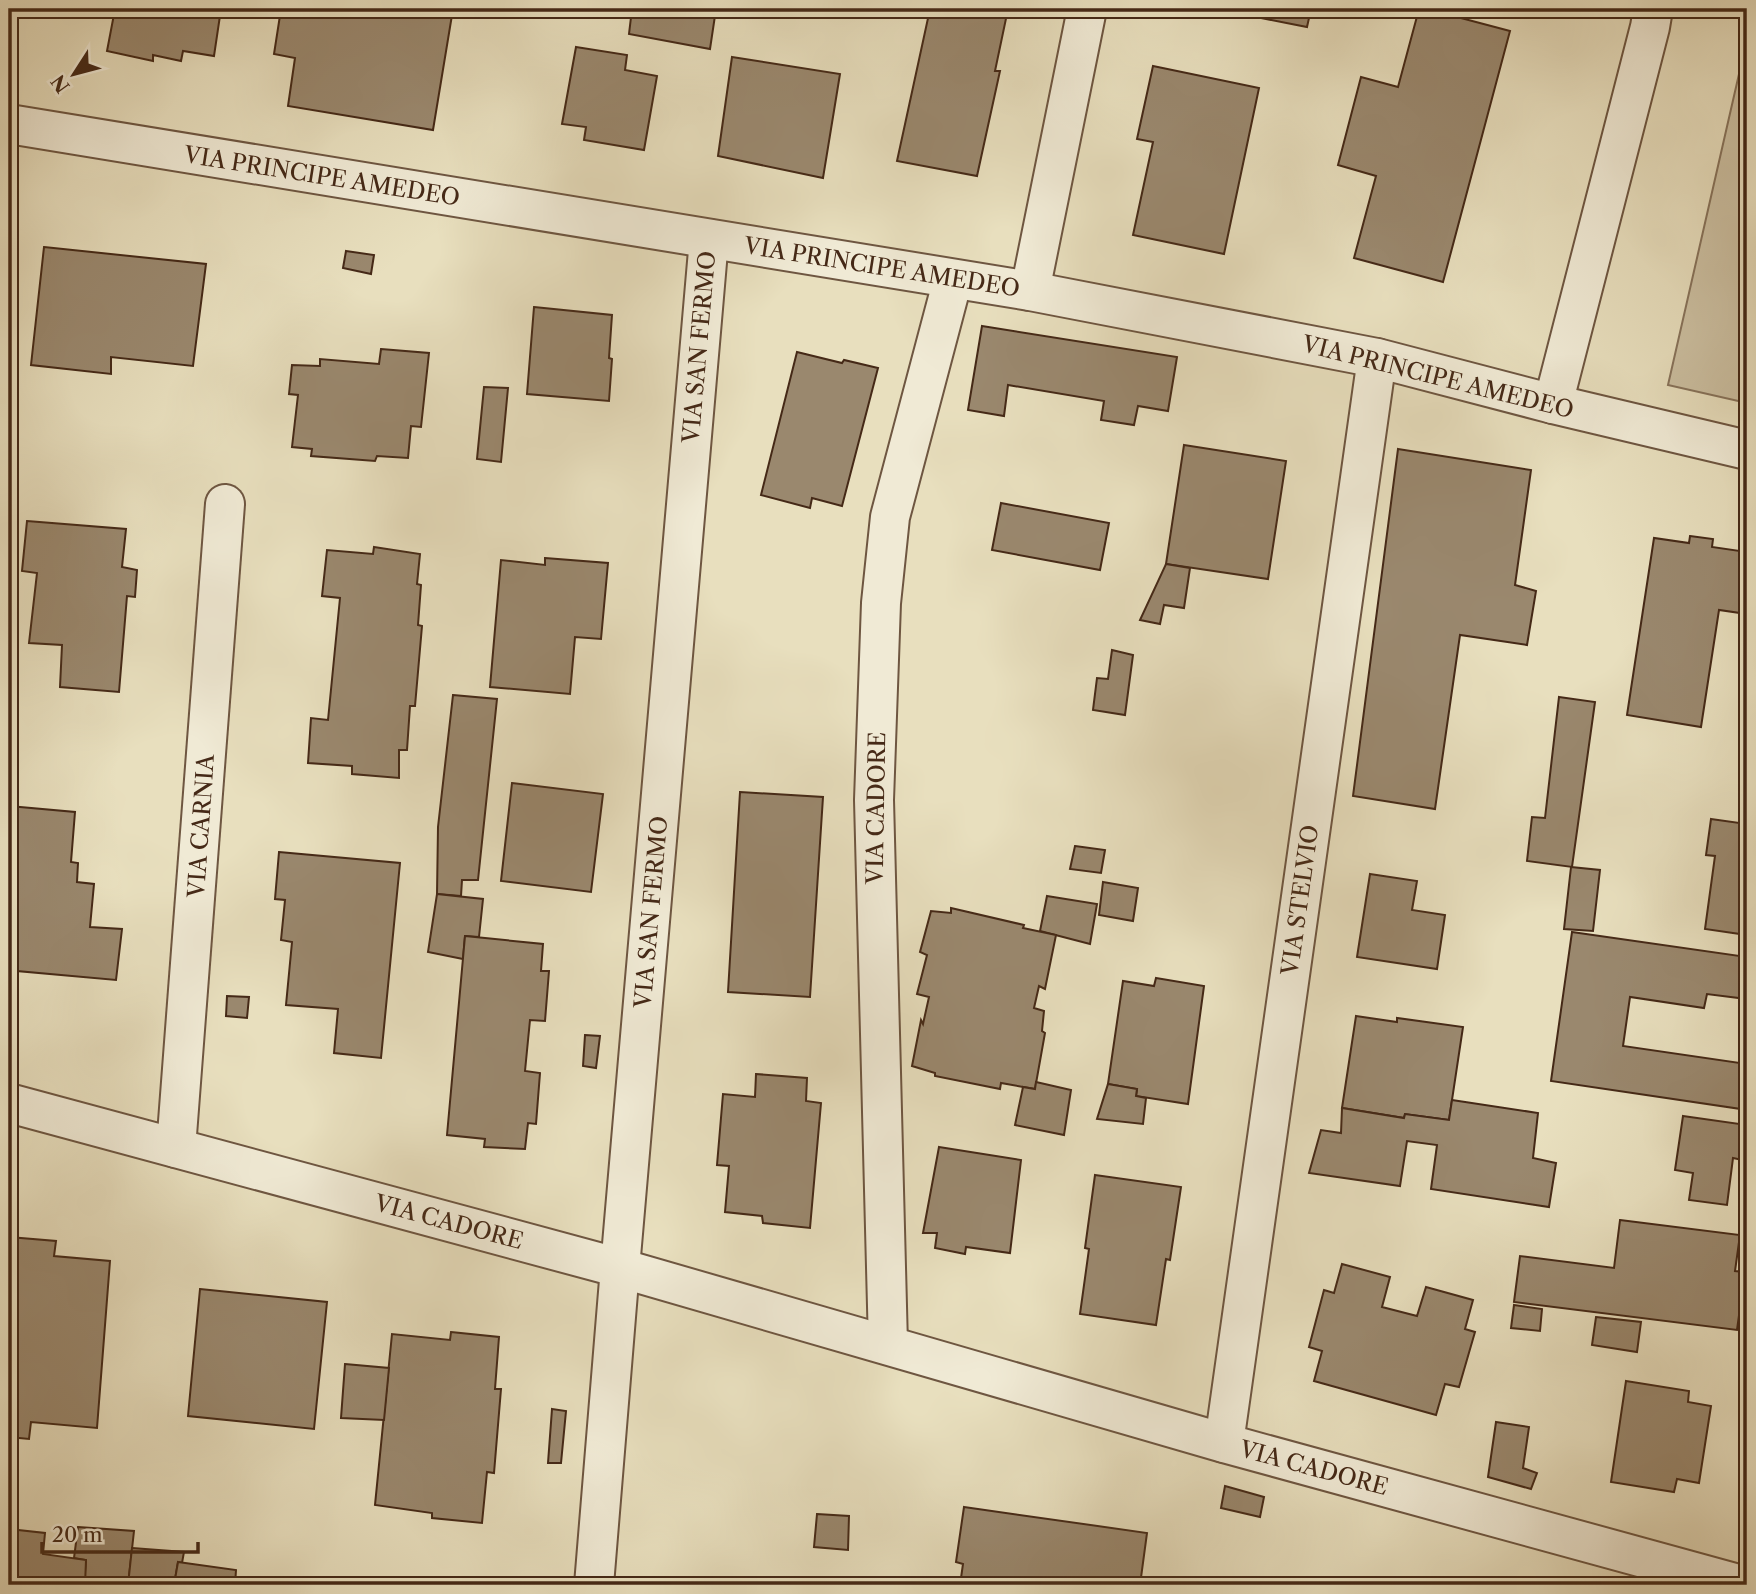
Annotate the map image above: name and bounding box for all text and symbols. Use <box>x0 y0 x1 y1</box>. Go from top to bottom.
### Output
north arrow <box>38 38 108 108</box>
text: N <box>46 70 75 97</box>
street label: VIA PRINCIPE AMEDEO <box>181 140 462 212</box>
street label: VIA PRINCIPE AMEDEO <box>741 231 1022 303</box>
street label: VIA SAN FERMO <box>677 250 721 445</box>
street label: VIA PRINCIPE AMEDEO <box>1298 329 1577 424</box>
street label: VIA CADORE <box>861 732 891 885</box>
street label: VIA CARNIA <box>182 752 220 900</box>
street label: VIA SAN FERMO <box>629 815 673 1010</box>
street label: VIA STELVIO <box>1275 823 1324 978</box>
street label: VIA CADORE <box>371 1188 526 1255</box>
street label: VIA CADORE <box>1236 1434 1391 1501</box>
scale bar <box>42 1510 198 1554</box>
text: 20 m <box>52 1522 103 1547</box>

